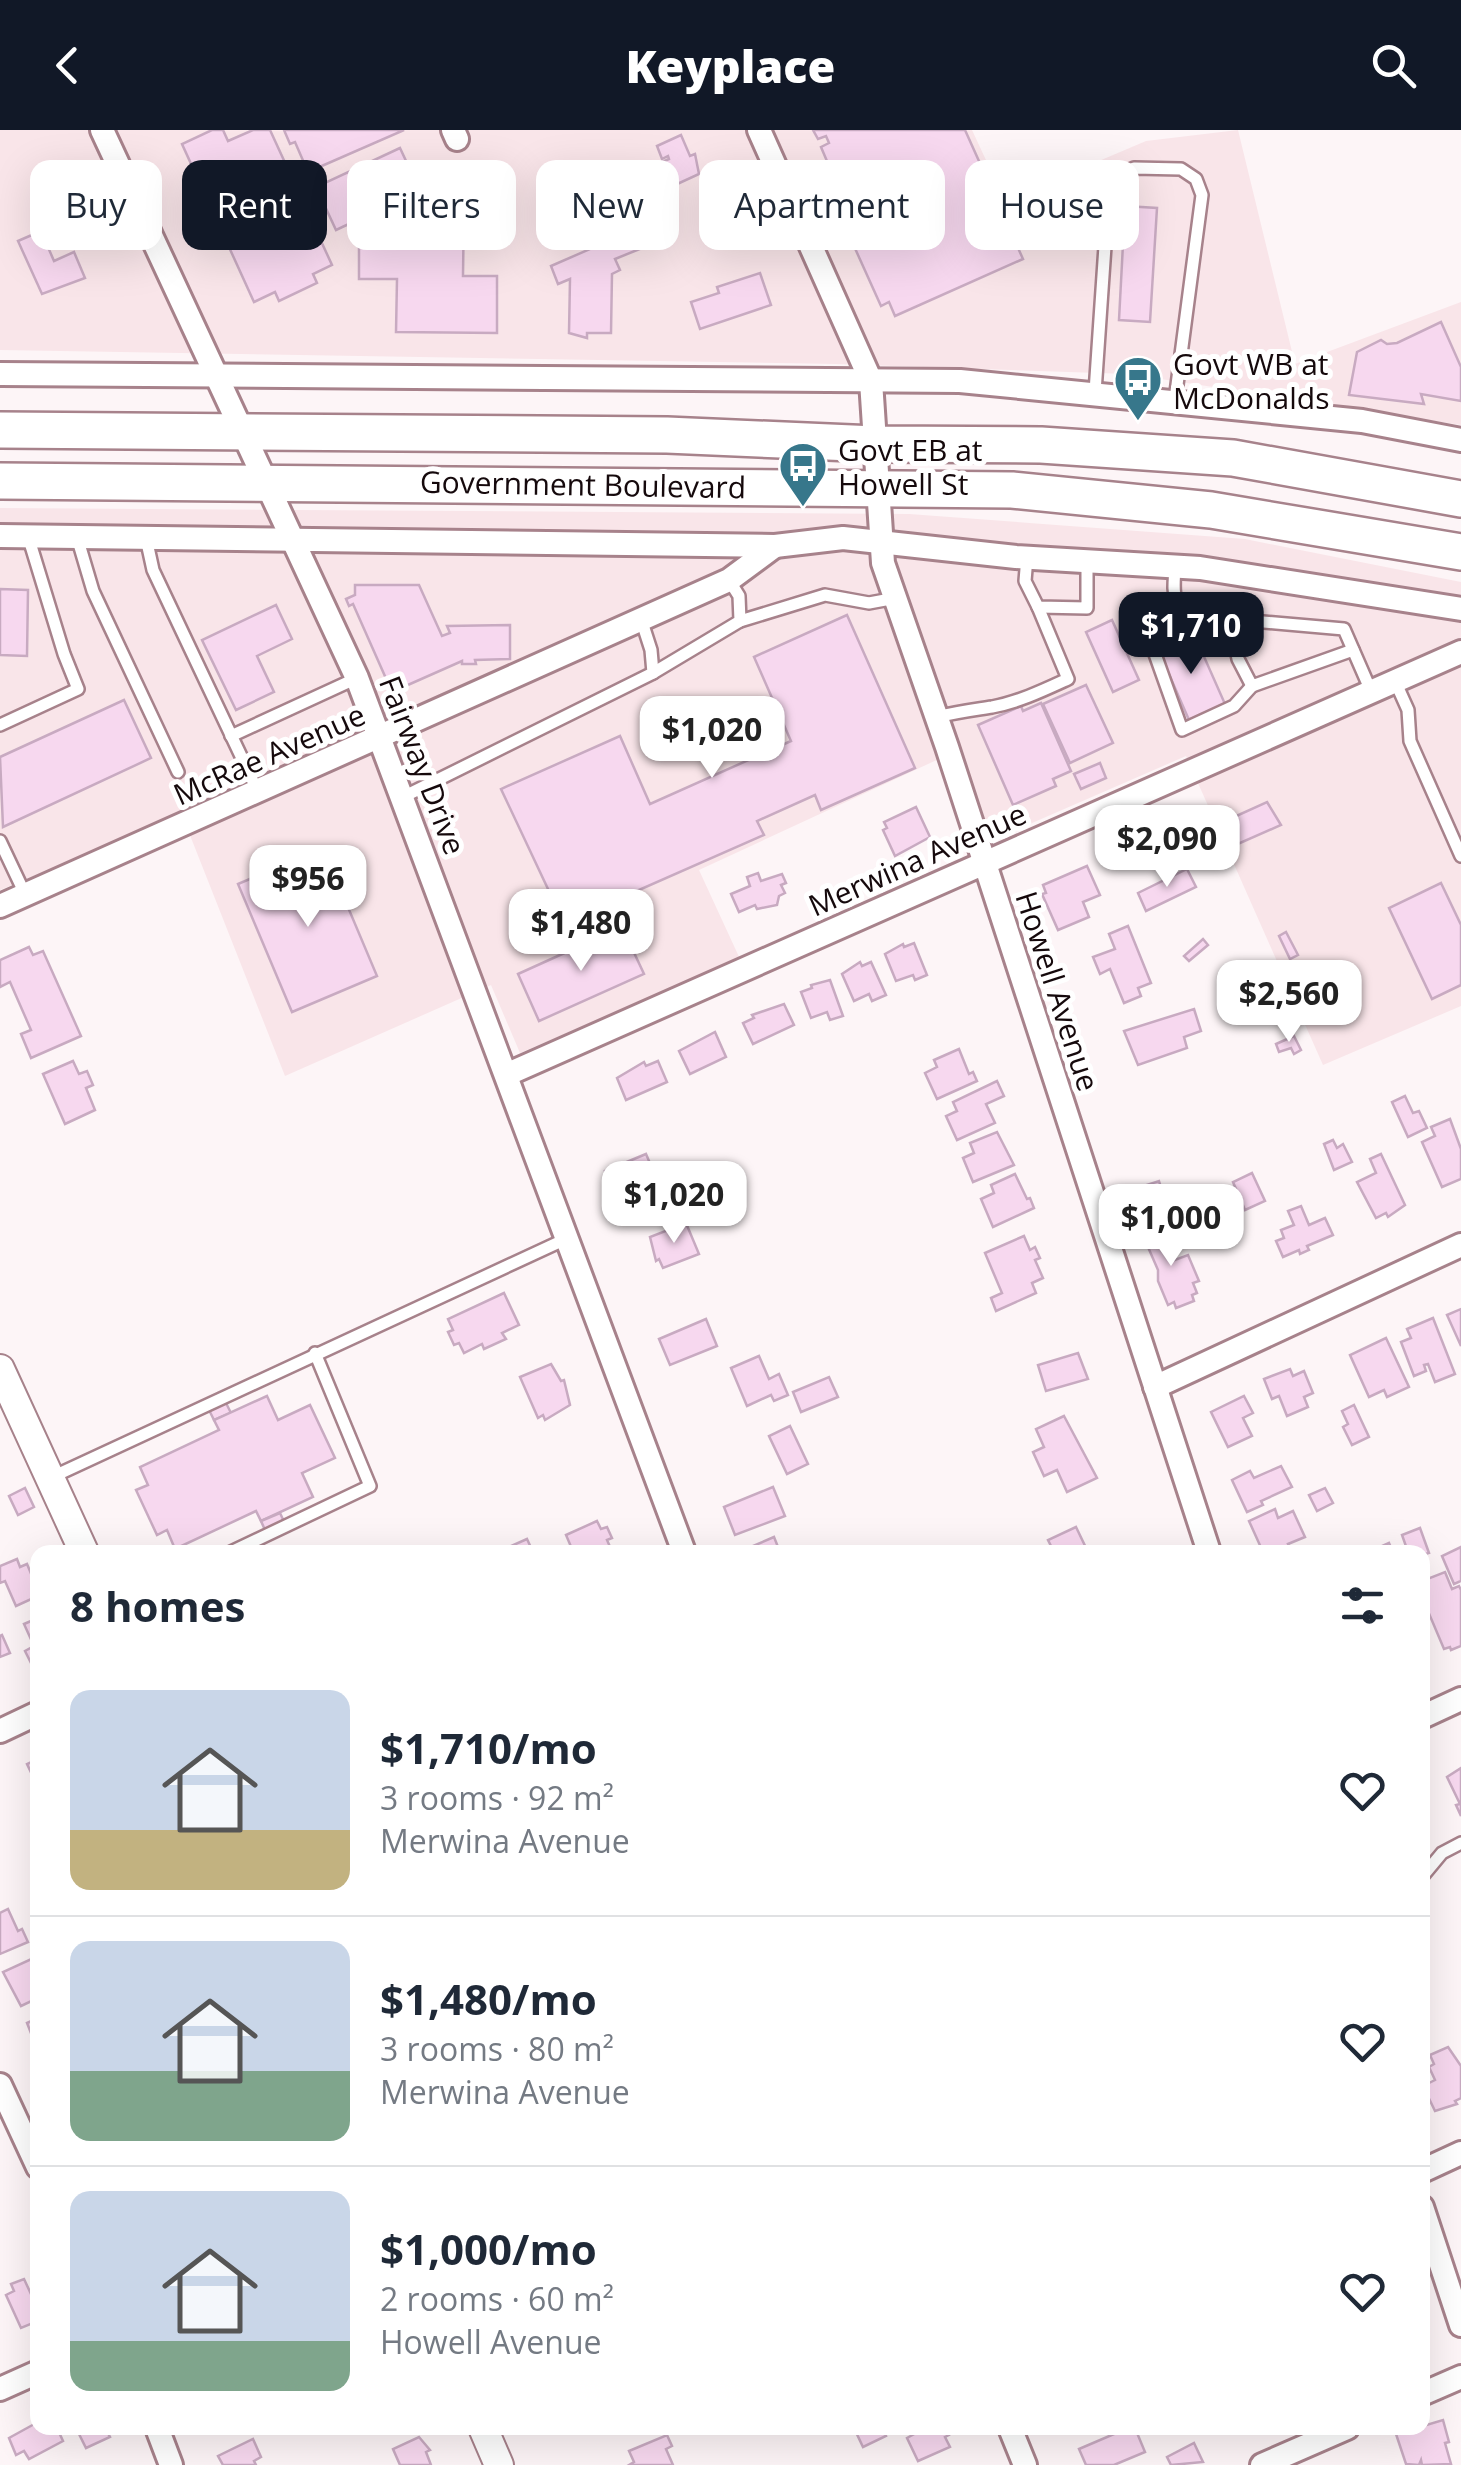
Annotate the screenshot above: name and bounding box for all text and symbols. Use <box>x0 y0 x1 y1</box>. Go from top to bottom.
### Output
text: Keyplace <box>626 35 835 96</box>
icon: back <box>40 38 95 93</box>
icon: search <box>1366 38 1421 93</box>
chip: Buy <box>30 160 162 250</box>
chip: Rent <box>182 160 327 250</box>
chip: Filters <box>347 160 516 250</box>
chip: New <box>536 160 679 250</box>
chip: Apartment <box>699 160 945 250</box>
chip: House <box>965 160 1139 250</box>
place label: Govt WB at McDonalds <box>1173 343 1329 418</box>
bus stop icon: Govt WB at McDonalds <box>1112 354 1164 422</box>
place label: Govt EB at Howell St <box>838 429 983 504</box>
bus stop icon: Govt EB at Howell St <box>777 440 829 508</box>
street label: Government Boulevard <box>419 461 747 507</box>
pin: $1,710 <box>1110 592 1272 677</box>
text: $1,710 <box>1141 603 1241 646</box>
street label: Fairway Drive <box>370 670 476 860</box>
street label: McRae Avenue <box>167 693 371 815</box>
pin: $1,020 <box>631 696 793 781</box>
text: $1,020 <box>662 707 762 750</box>
street label: Merwina Avenue <box>802 793 1032 925</box>
pin: $2,090 <box>1086 805 1248 890</box>
text: $2,090 <box>1117 816 1217 859</box>
pin: $956 <box>249 845 367 930</box>
text: $956 <box>271 856 345 899</box>
street label: Howell Avenue <box>1006 886 1110 1096</box>
pin: $1,480 <box>500 889 662 974</box>
text: $1,480 <box>531 900 631 943</box>
pin: $2,560 <box>1208 960 1370 1045</box>
text: $2,560 <box>1239 971 1339 1014</box>
pin: $1,020 <box>593 1161 755 1246</box>
text: $1,020 <box>624 1172 724 1215</box>
pin: $1,000 <box>1090 1184 1252 1269</box>
text: $1,000 <box>1121 1195 1221 1238</box>
text: 8 homes <box>70 1577 245 1634</box>
icon: filters <box>1335 1578 1390 1633</box>
text: $1,710/mo <box>380 1719 597 1776</box>
icon: home <box>150 1730 270 1850</box>
icon: heart <box>1335 1763 1390 1818</box>
text: 3 rooms · 92 m² <box>380 1776 614 1819</box>
text: Merwina Avenue <box>380 1819 630 1862</box>
text: $1,480/mo <box>380 1970 597 2027</box>
icon: home <box>150 1981 270 2101</box>
icon: heart <box>1335 2014 1390 2069</box>
text: 3 rooms · 80 m² <box>380 2027 614 2070</box>
text: Merwina Avenue <box>380 2070 630 2113</box>
text: $1,000/mo <box>380 2220 597 2277</box>
icon: home <box>150 2231 270 2351</box>
icon: heart <box>1335 2264 1390 2319</box>
text: 2 rooms · 60 m² <box>380 2277 614 2320</box>
text: Howell Avenue <box>380 2320 601 2363</box>

